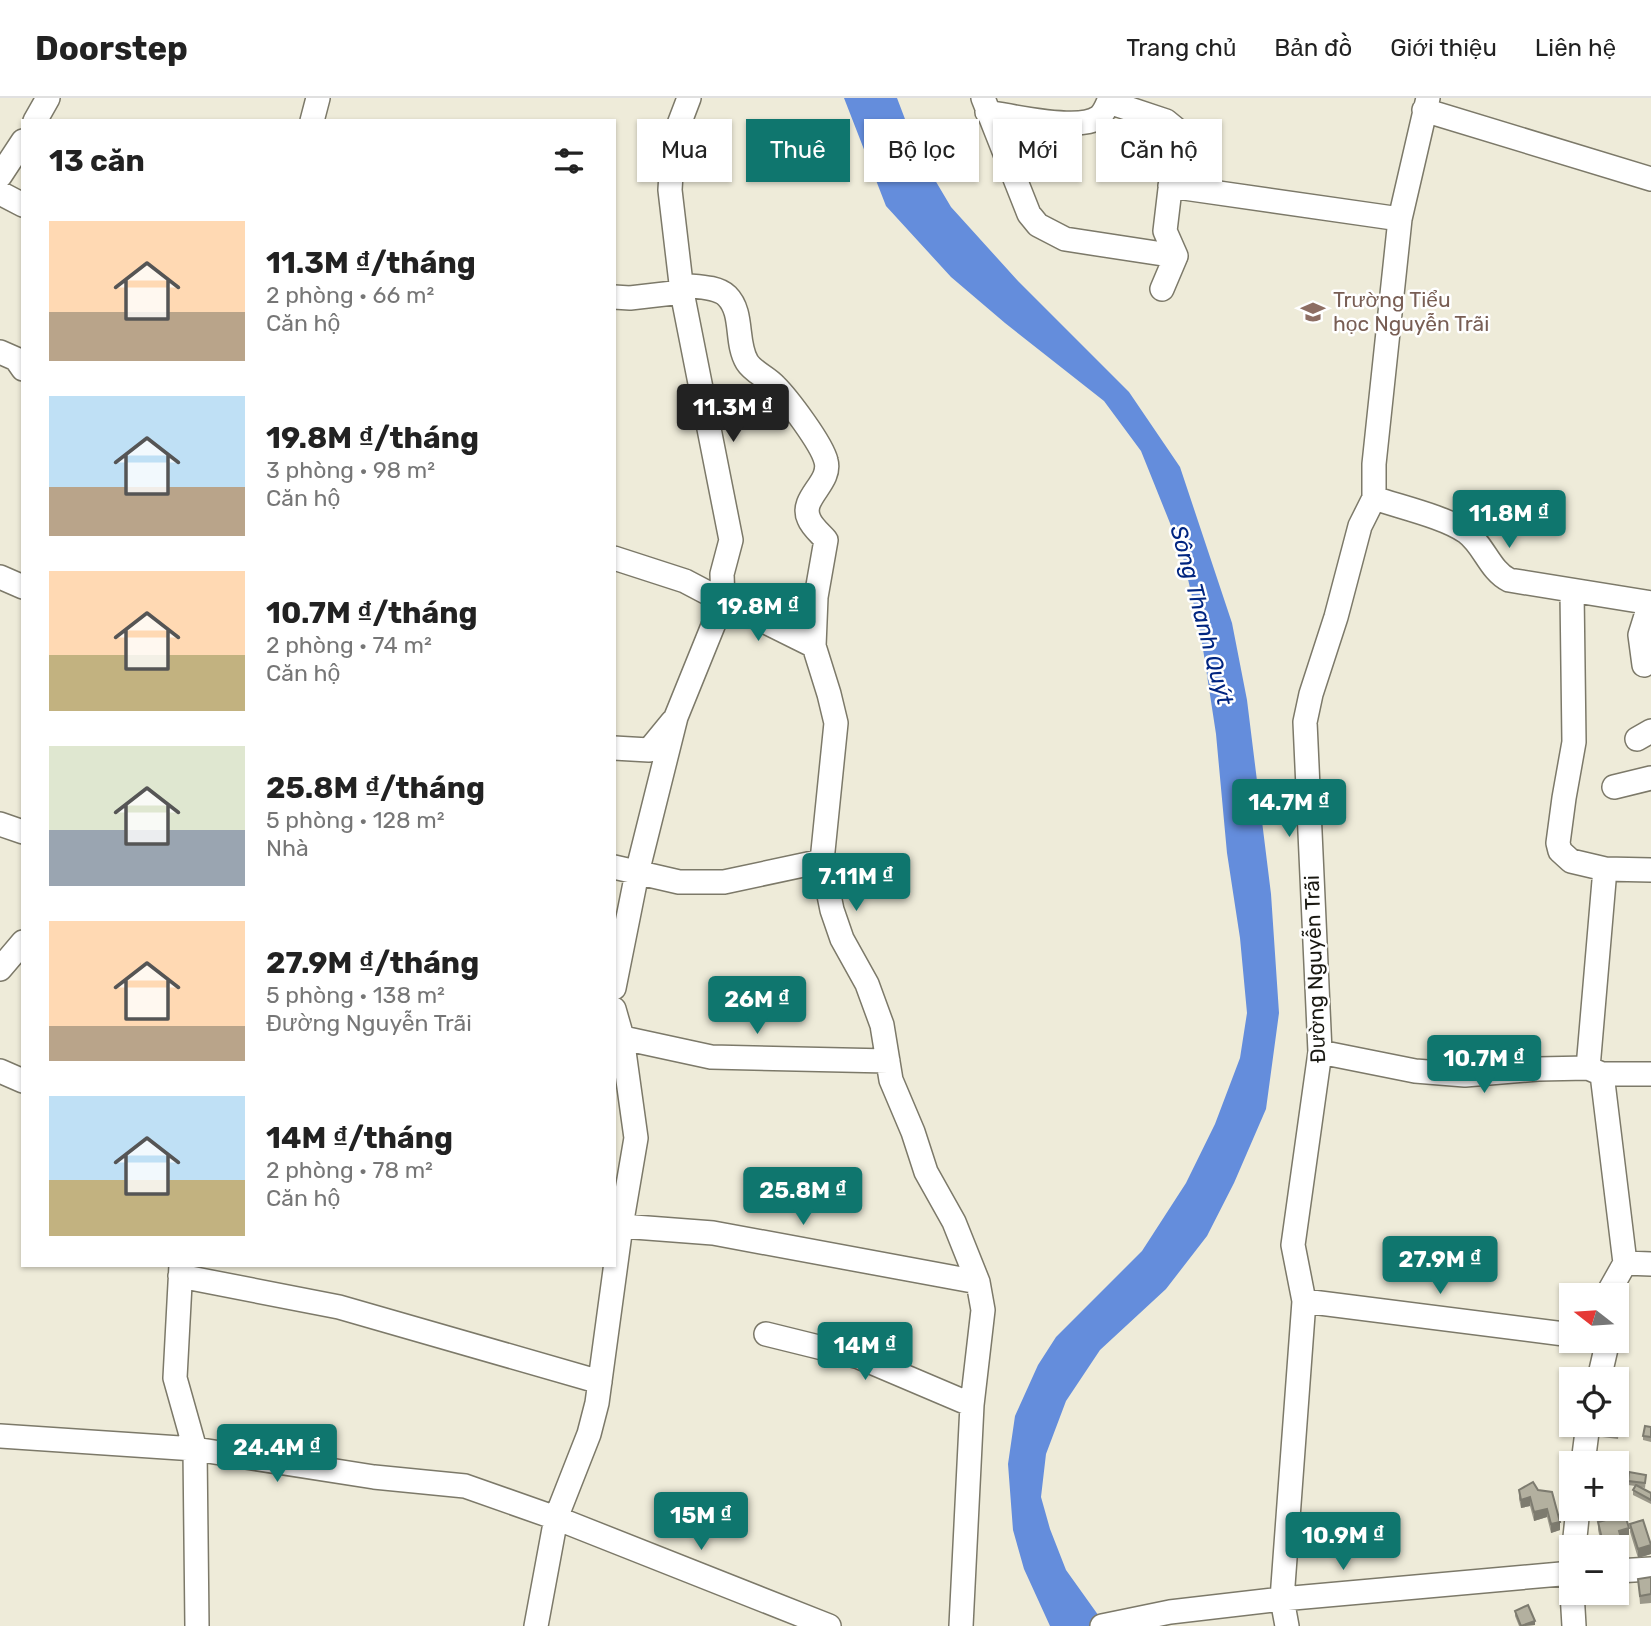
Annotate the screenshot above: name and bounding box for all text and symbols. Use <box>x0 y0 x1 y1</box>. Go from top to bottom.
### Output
text: Doorstep <box>35 29 188 68</box>
text: Trang chủ <box>1126 34 1236 62</box>
text: Bản đồ <box>1274 34 1352 62</box>
text: Giới thiệu <box>1390 34 1497 62</box>
text: Liên hệ <box>1535 34 1616 62</box>
chip: Mua <box>637 119 732 182</box>
chip: Thuê <box>746 119 850 182</box>
chip: Bộ lọc <box>864 119 979 182</box>
chip: Mới <box>993 119 1082 182</box>
chip: Căn hộ <box>1096 119 1222 182</box>
icon: filters <box>550 142 588 180</box>
text: 13 căn <box>49 143 145 179</box>
text: 11.3M ₫/tháng <box>266 245 476 281</box>
icon: home <box>105 249 189 333</box>
text: 2 phòng · 66 m² <box>266 281 434 309</box>
place label: Trường Tiểu học Nguyễn Trãi <box>1333 287 1489 336</box>
school or university icon: Trường Tiểu học Nguyễn Trãi <box>1299 298 1327 326</box>
text: Căn hộ <box>266 309 340 337</box>
pin: 11.3M ₫ <box>668 384 798 444</box>
text: 11.3M ₫ <box>693 393 773 421</box>
text: 19.8M ₫/tháng <box>266 420 479 456</box>
icon: home <box>105 424 189 508</box>
text: 3 phòng · 98 m² <box>266 456 435 484</box>
text: Căn hộ <box>266 484 340 512</box>
pin: 11.8M ₫ <box>1444 490 1574 550</box>
text: 11.8M ₫ <box>1469 499 1549 527</box>
water label: Sông Thanh Quýt <box>1165 522 1240 709</box>
pin: 19.8M ₫ <box>693 584 823 643</box>
text: 19.8M ₫ <box>717 592 799 620</box>
text: 10.7M ₫/tháng <box>266 595 478 631</box>
icon: home <box>105 599 189 683</box>
text: 2 phòng · 74 m² <box>266 631 432 659</box>
text: Căn hộ <box>266 659 340 687</box>
text: 25.8M ₫/tháng <box>266 770 485 806</box>
icon: home <box>105 774 189 858</box>
pin: 14.7M ₫ <box>1224 780 1354 839</box>
text: 14.7M ₫ <box>1248 788 1330 816</box>
text: 5 phòng · 128 m² <box>266 806 445 834</box>
text: Nhà <box>266 834 309 862</box>
pin: 7.11M ₫ <box>791 854 921 913</box>
text: 7.11M ₫ <box>818 862 894 890</box>
street label: Đường Nguyễn Trãi <box>1299 875 1330 1063</box>
text: 27.9M ₫/tháng <box>266 945 479 981</box>
icon: home <box>105 949 189 1033</box>
pin: 26M ₫ <box>708 976 806 1036</box>
text: 5 phòng · 138 m² <box>266 981 445 1009</box>
text: 26M ₫ <box>724 985 790 1013</box>
text: Đường Nguyễn Trãi <box>266 1009 472 1037</box>
pin: 10.7M ₫ <box>1419 1035 1549 1095</box>
text: 10.7M ₫ <box>1443 1044 1525 1072</box>
text: 14M ₫/tháng <box>266 1120 453 1156</box>
icon: home <box>105 1124 189 1208</box>
text: 2 phòng · 78 m² <box>266 1156 433 1184</box>
pin: 25.8M ₫ <box>738 1168 868 1227</box>
text: 25.8M ₫ <box>759 1176 847 1204</box>
text: Căn hộ <box>266 1184 340 1212</box>
pin: 27.9M ₫ <box>1375 1236 1505 1296</box>
text: 27.9M ₫ <box>1399 1245 1481 1273</box>
north arrow <box>1559 1283 1629 1353</box>
map controls <box>1559 1283 1629 1605</box>
pin: 14M ₫ <box>816 1322 914 1382</box>
text: 14M ₫ <box>834 1331 896 1359</box>
button: locate <box>1559 1367 1629 1437</box>
pin: 24.4M ₫ <box>212 1424 342 1484</box>
text: 24.4M ₫ <box>233 1433 321 1461</box>
button: + <box>1559 1451 1629 1521</box>
pin: 15M ₫ <box>652 1492 750 1552</box>
text: 15M ₫ <box>670 1501 732 1529</box>
pin: 10.9M ₫ <box>1278 1512 1408 1572</box>
text: 10.9M ₫ <box>1301 1521 1385 1549</box>
button: − <box>1559 1535 1629 1605</box>

